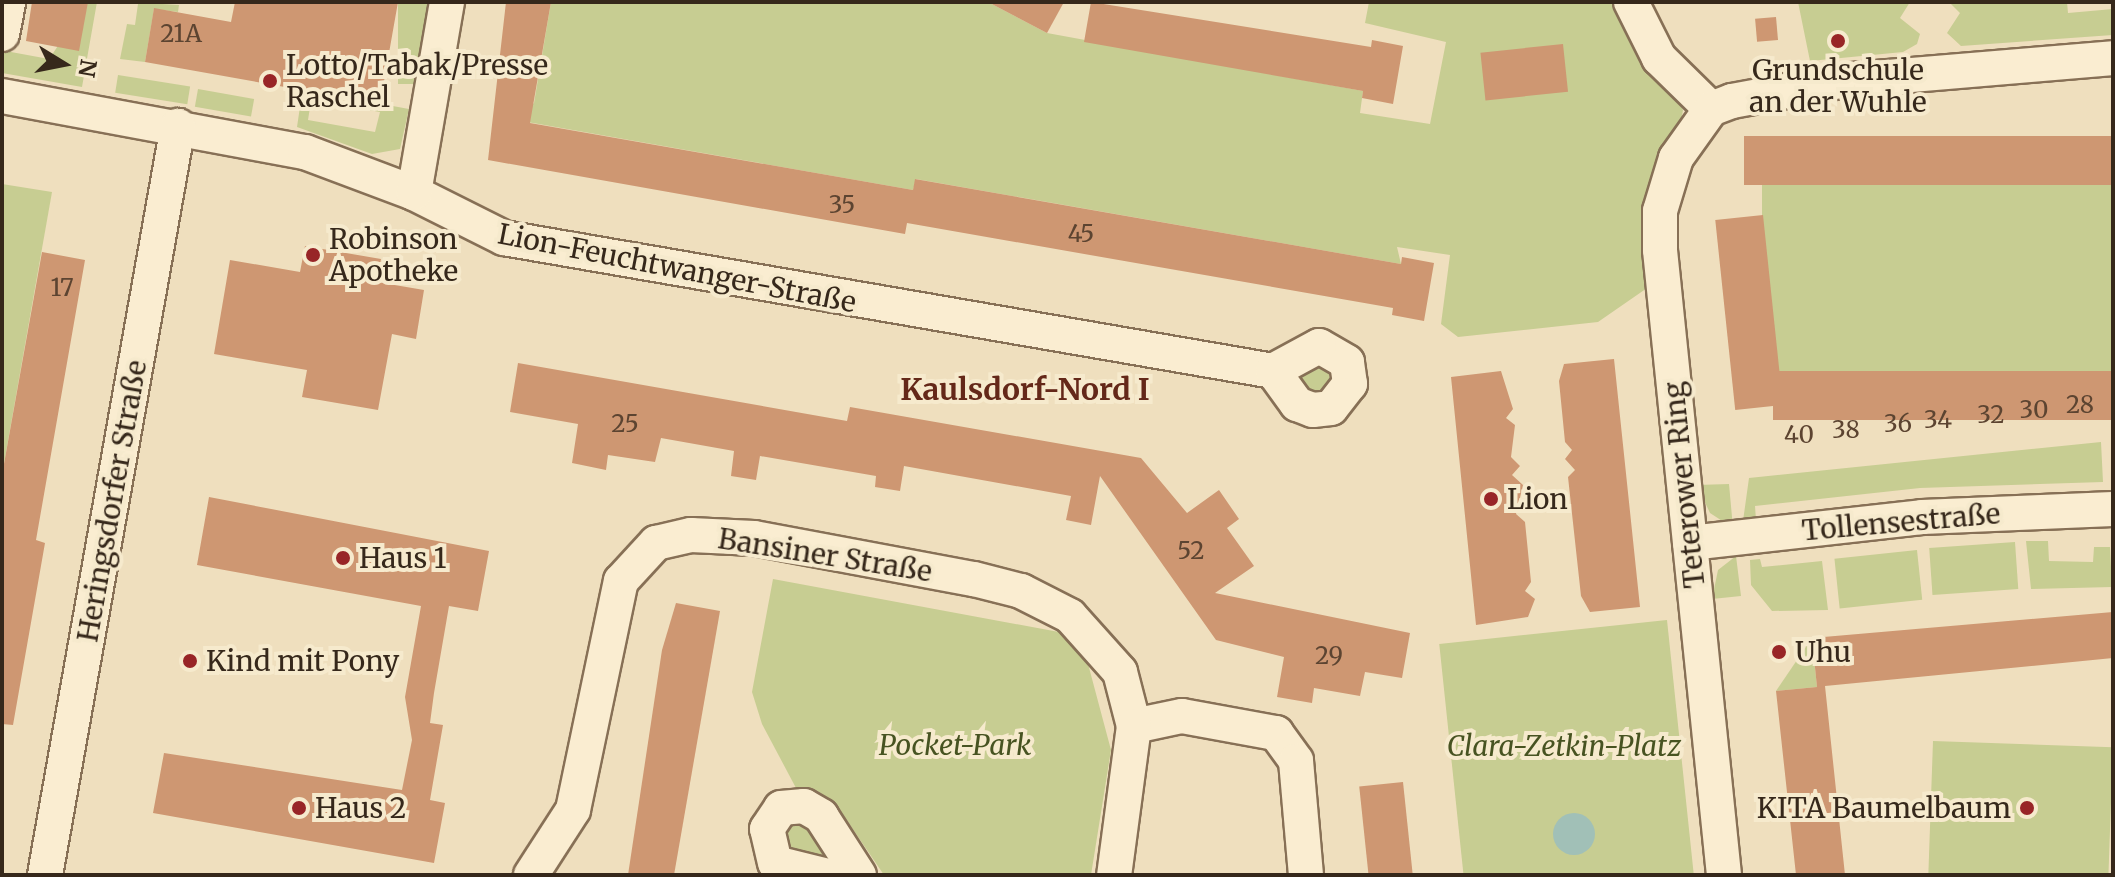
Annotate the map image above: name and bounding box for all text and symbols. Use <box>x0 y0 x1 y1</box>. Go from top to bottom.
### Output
house number: 21A <box>160 20 202 48</box>
north arrow <box>24 24 104 104</box>
marker: Grundschule an der Wuhle <box>1829 32 1847 50</box>
place label: Lotto/Tabak/Presse Raschel <box>286 48 548 114</box>
place label: Grundschule an der Wuhle <box>1749 53 1927 119</box>
text: N <box>72 57 103 79</box>
marker: Lotto/Tabak/Presse Raschel <box>261 72 279 90</box>
house number: 35 <box>829 191 855 219</box>
street label: Lion-Feuchtwanger-Straße <box>495 217 859 319</box>
house number: 45 <box>1068 220 1094 248</box>
place label: Robinson Apotheke <box>329 222 458 288</box>
marker: Robinson Apotheke <box>304 246 322 264</box>
house number: 17 <box>50 274 74 302</box>
street label: Heringsdorfer Straße <box>71 358 153 644</box>
district label: Kaulsdorf-Nord I <box>900 371 1150 407</box>
street label: Teterower Ring <box>1656 380 1712 590</box>
house number: 28 <box>2066 391 2094 419</box>
house number: 30 <box>2020 396 2048 424</box>
house number: 32 <box>1977 401 2005 429</box>
house number: 34 <box>1924 406 1952 434</box>
house number: 25 <box>611 410 639 438</box>
house number: 36 <box>1884 410 1912 438</box>
house number: 38 <box>1832 416 1860 444</box>
house number: 40 <box>1784 421 1814 449</box>
place label: Lion <box>1507 482 1568 516</box>
marker: Lion <box>1482 490 1500 508</box>
street label: Tollensestraße <box>1800 497 2002 547</box>
street label: Bansiner Straße <box>716 522 934 588</box>
house number: 52 <box>1177 537 1205 565</box>
place label: Haus 1 <box>359 541 446 575</box>
marker: Haus 1 <box>334 549 352 567</box>
place label: Uhu <box>1795 635 1851 669</box>
house number: 29 <box>1315 642 1343 670</box>
marker: Uhu <box>1770 643 1788 661</box>
place label: Kind mit Pony <box>206 644 399 678</box>
marker: Kind mit Pony <box>181 652 199 670</box>
park label: Pocket-Park <box>879 728 1031 762</box>
park label: Clara-Zetkin-Platz <box>1447 729 1681 763</box>
place label: Haus 2 <box>315 791 406 825</box>
place label: KITA Baumelbaum <box>1757 791 2011 825</box>
marker: Haus 2 <box>290 799 308 817</box>
marker: KITA Baumelbaum <box>2018 799 2036 817</box>

